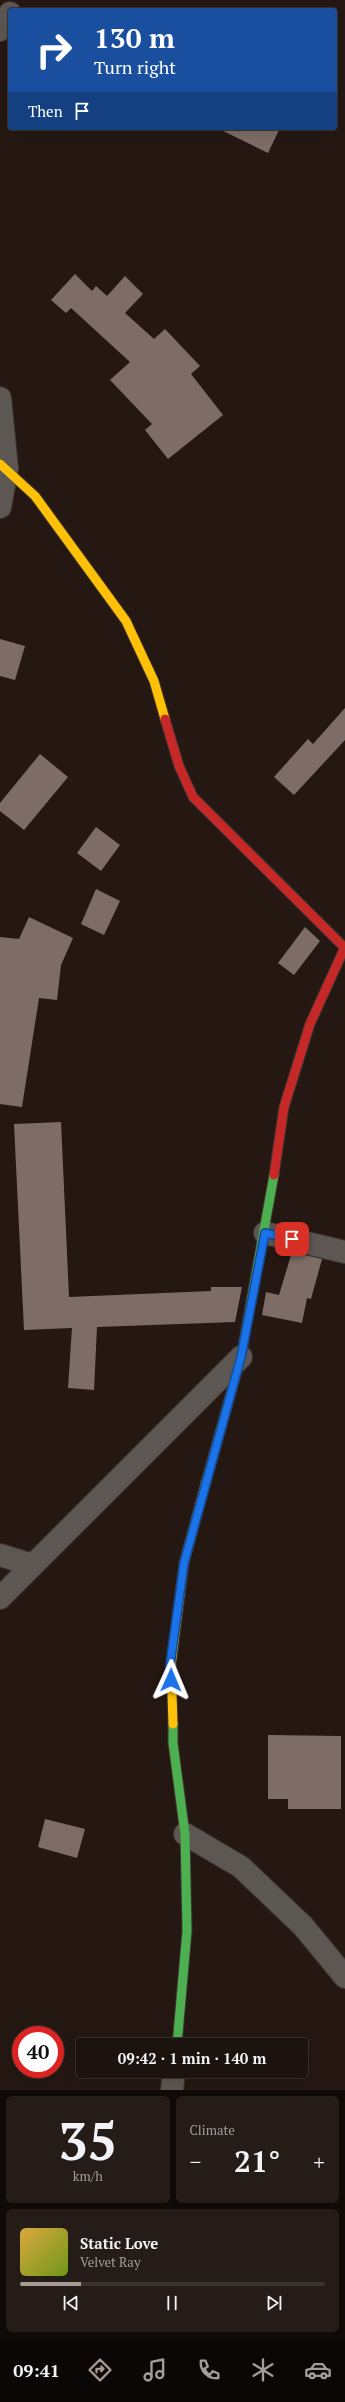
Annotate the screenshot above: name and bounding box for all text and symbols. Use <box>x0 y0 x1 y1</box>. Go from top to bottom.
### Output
text: 130 m <box>94 19 175 56</box>
icon: right <box>28 24 80 76</box>
text: Turn right <box>94 55 176 79</box>
icon: arrive <box>71 100 93 122</box>
text: Then <box>28 101 63 121</box>
pin <box>275 1222 309 1256</box>
icon: arrive <box>281 1228 303 1250</box>
position arrow <box>150 1659 192 1701</box>
speed limit sign: 40 <box>12 2026 64 2078</box>
text: 09:42 · 1 min · 140 m <box>118 2048 266 2068</box>
text: 35 <box>58 2106 117 2175</box>
text: Climate <box>190 2121 235 2139</box>
text: 21° <box>234 2141 280 2181</box>
text: − <box>190 2147 201 2176</box>
text: + <box>313 2147 325 2176</box>
text: km/h <box>73 2167 103 2185</box>
text: Static Love <box>80 2233 158 2253</box>
text: Velvet Ray <box>80 2253 140 2271</box>
icon: previous <box>60 2292 82 2314</box>
icon: pause <box>161 2292 183 2314</box>
icon: next <box>263 2292 285 2314</box>
icon: directions <box>86 2356 114 2384</box>
icon: music <box>141 2356 169 2384</box>
icon: phone <box>195 2356 223 2384</box>
icon: climate <box>249 2356 277 2384</box>
icon: car <box>304 2356 332 2384</box>
text: 09:41 <box>13 2358 60 2382</box>

